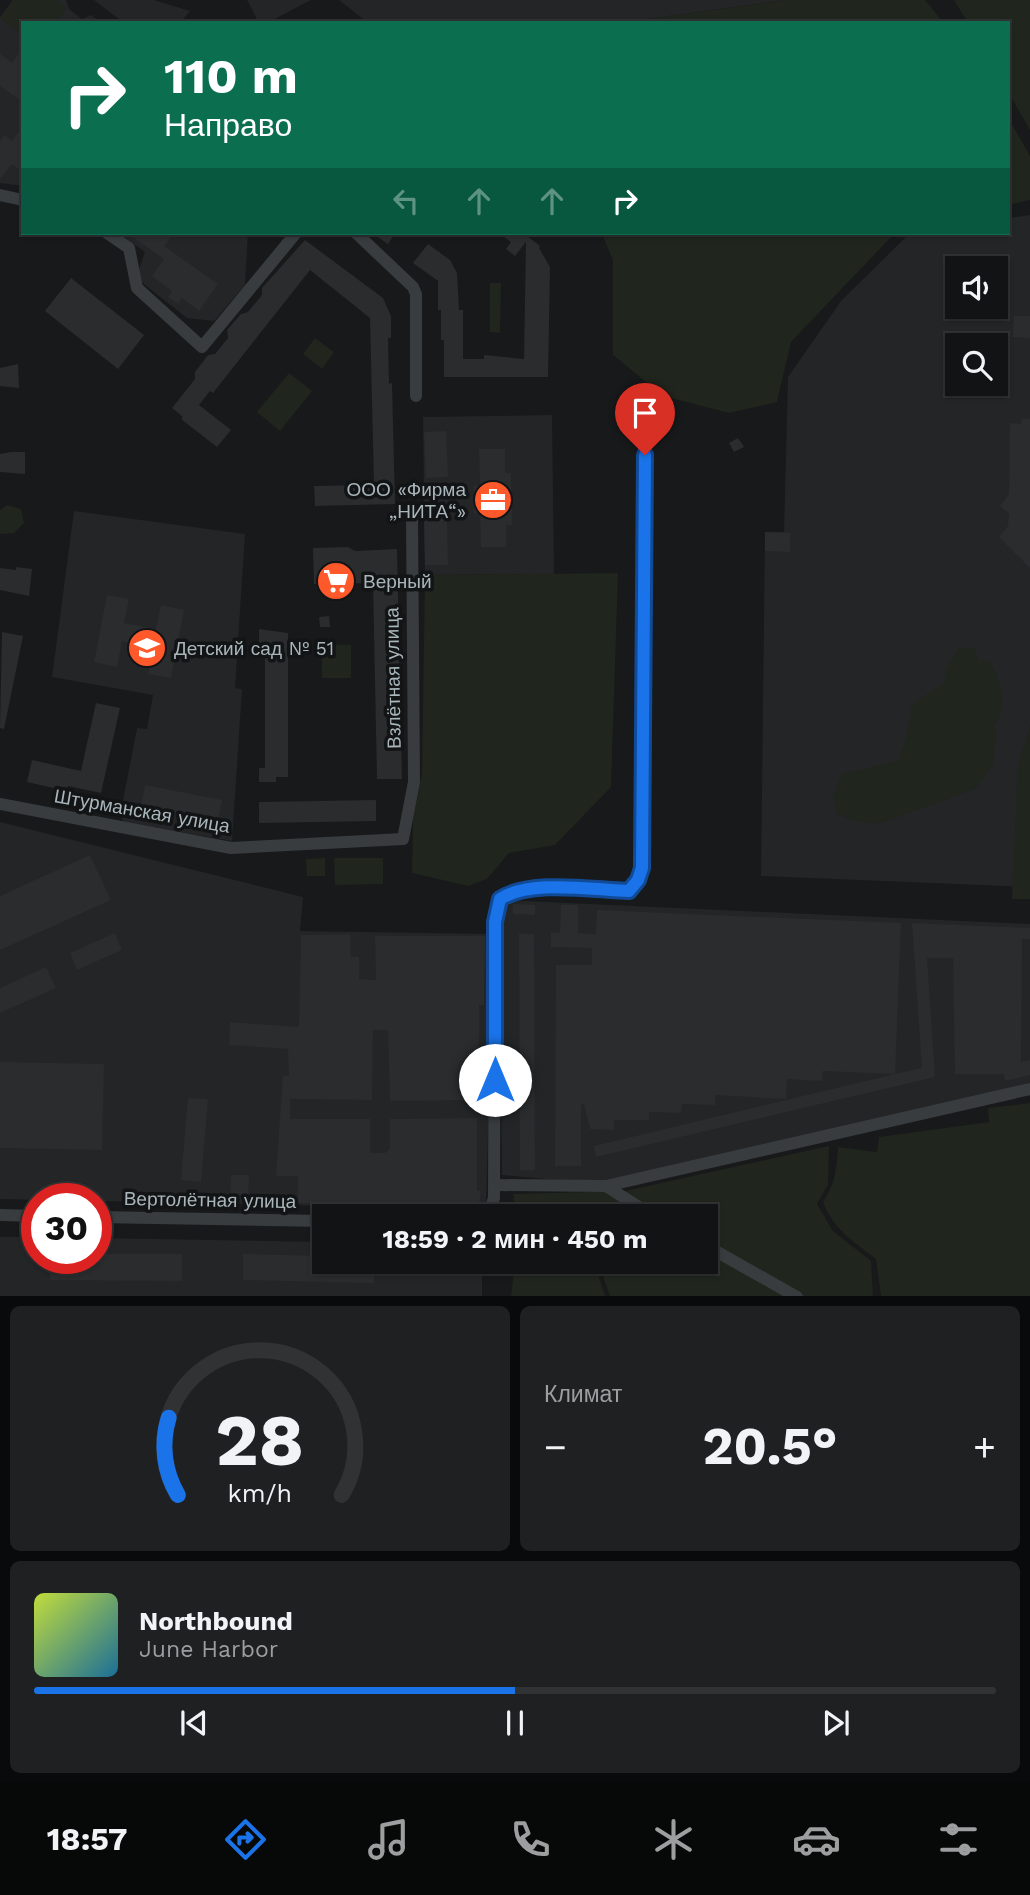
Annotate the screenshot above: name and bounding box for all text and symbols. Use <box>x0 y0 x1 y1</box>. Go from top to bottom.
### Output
text: 110 m <box>164 47 298 105</box>
icon: right <box>49 49 140 140</box>
text: Направо <box>164 106 292 144</box>
icon: left <box>387 182 425 220</box>
icon: ahead <box>460 182 498 220</box>
icon: ahead <box>533 182 571 220</box>
icon: right <box>606 182 644 220</box>
map controls <box>945 256 1008 396</box>
button: sound <box>945 256 1008 319</box>
button: search <box>945 333 1008 396</box>
pin <box>615 383 675 455</box>
icon: arrive <box>626 394 664 432</box>
place label: ООО «Фирма „НИТА“» <box>347 478 466 523</box>
office icon: ООО «Фирма „НИТА“» <box>472 479 514 521</box>
supermarket icon: Верный <box>315 560 357 602</box>
place label: Верный <box>363 570 432 593</box>
street label: Взлётная улица <box>380 607 406 749</box>
school or university icon: Детский сад № 51 <box>126 627 168 669</box>
place label: Детский сад № 51 <box>174 637 334 660</box>
street label: Штурманская улица <box>52 784 232 838</box>
position arrow <box>458 1043 532 1117</box>
speed limit sign: 30 <box>21 1183 112 1274</box>
street label: Вертолётная улица <box>124 1187 297 1213</box>
text: 18:59 · 2 мин · 450 m <box>383 1224 647 1254</box>
text: Климат <box>544 1381 622 1408</box>
text: 28 <box>215 1397 305 1483</box>
text: 20.5° <box>702 1416 838 1477</box>
text: − <box>544 1425 567 1469</box>
text: + <box>973 1425 996 1469</box>
text: km/h <box>228 1478 292 1507</box>
text: Northbound <box>139 1606 293 1636</box>
text: June Harbor <box>139 1636 278 1663</box>
icon: previous <box>175 1704 213 1742</box>
icon: pause <box>496 1704 534 1742</box>
icon: next <box>817 1704 855 1742</box>
icon: directions <box>221 1815 270 1864</box>
icon: music <box>364 1815 413 1864</box>
icon: phone <box>506 1815 555 1864</box>
icon: climate <box>649 1815 698 1864</box>
icon: car <box>792 1815 841 1864</box>
icon: filters <box>934 1815 983 1864</box>
text: 18:57 <box>47 1820 127 1858</box>

